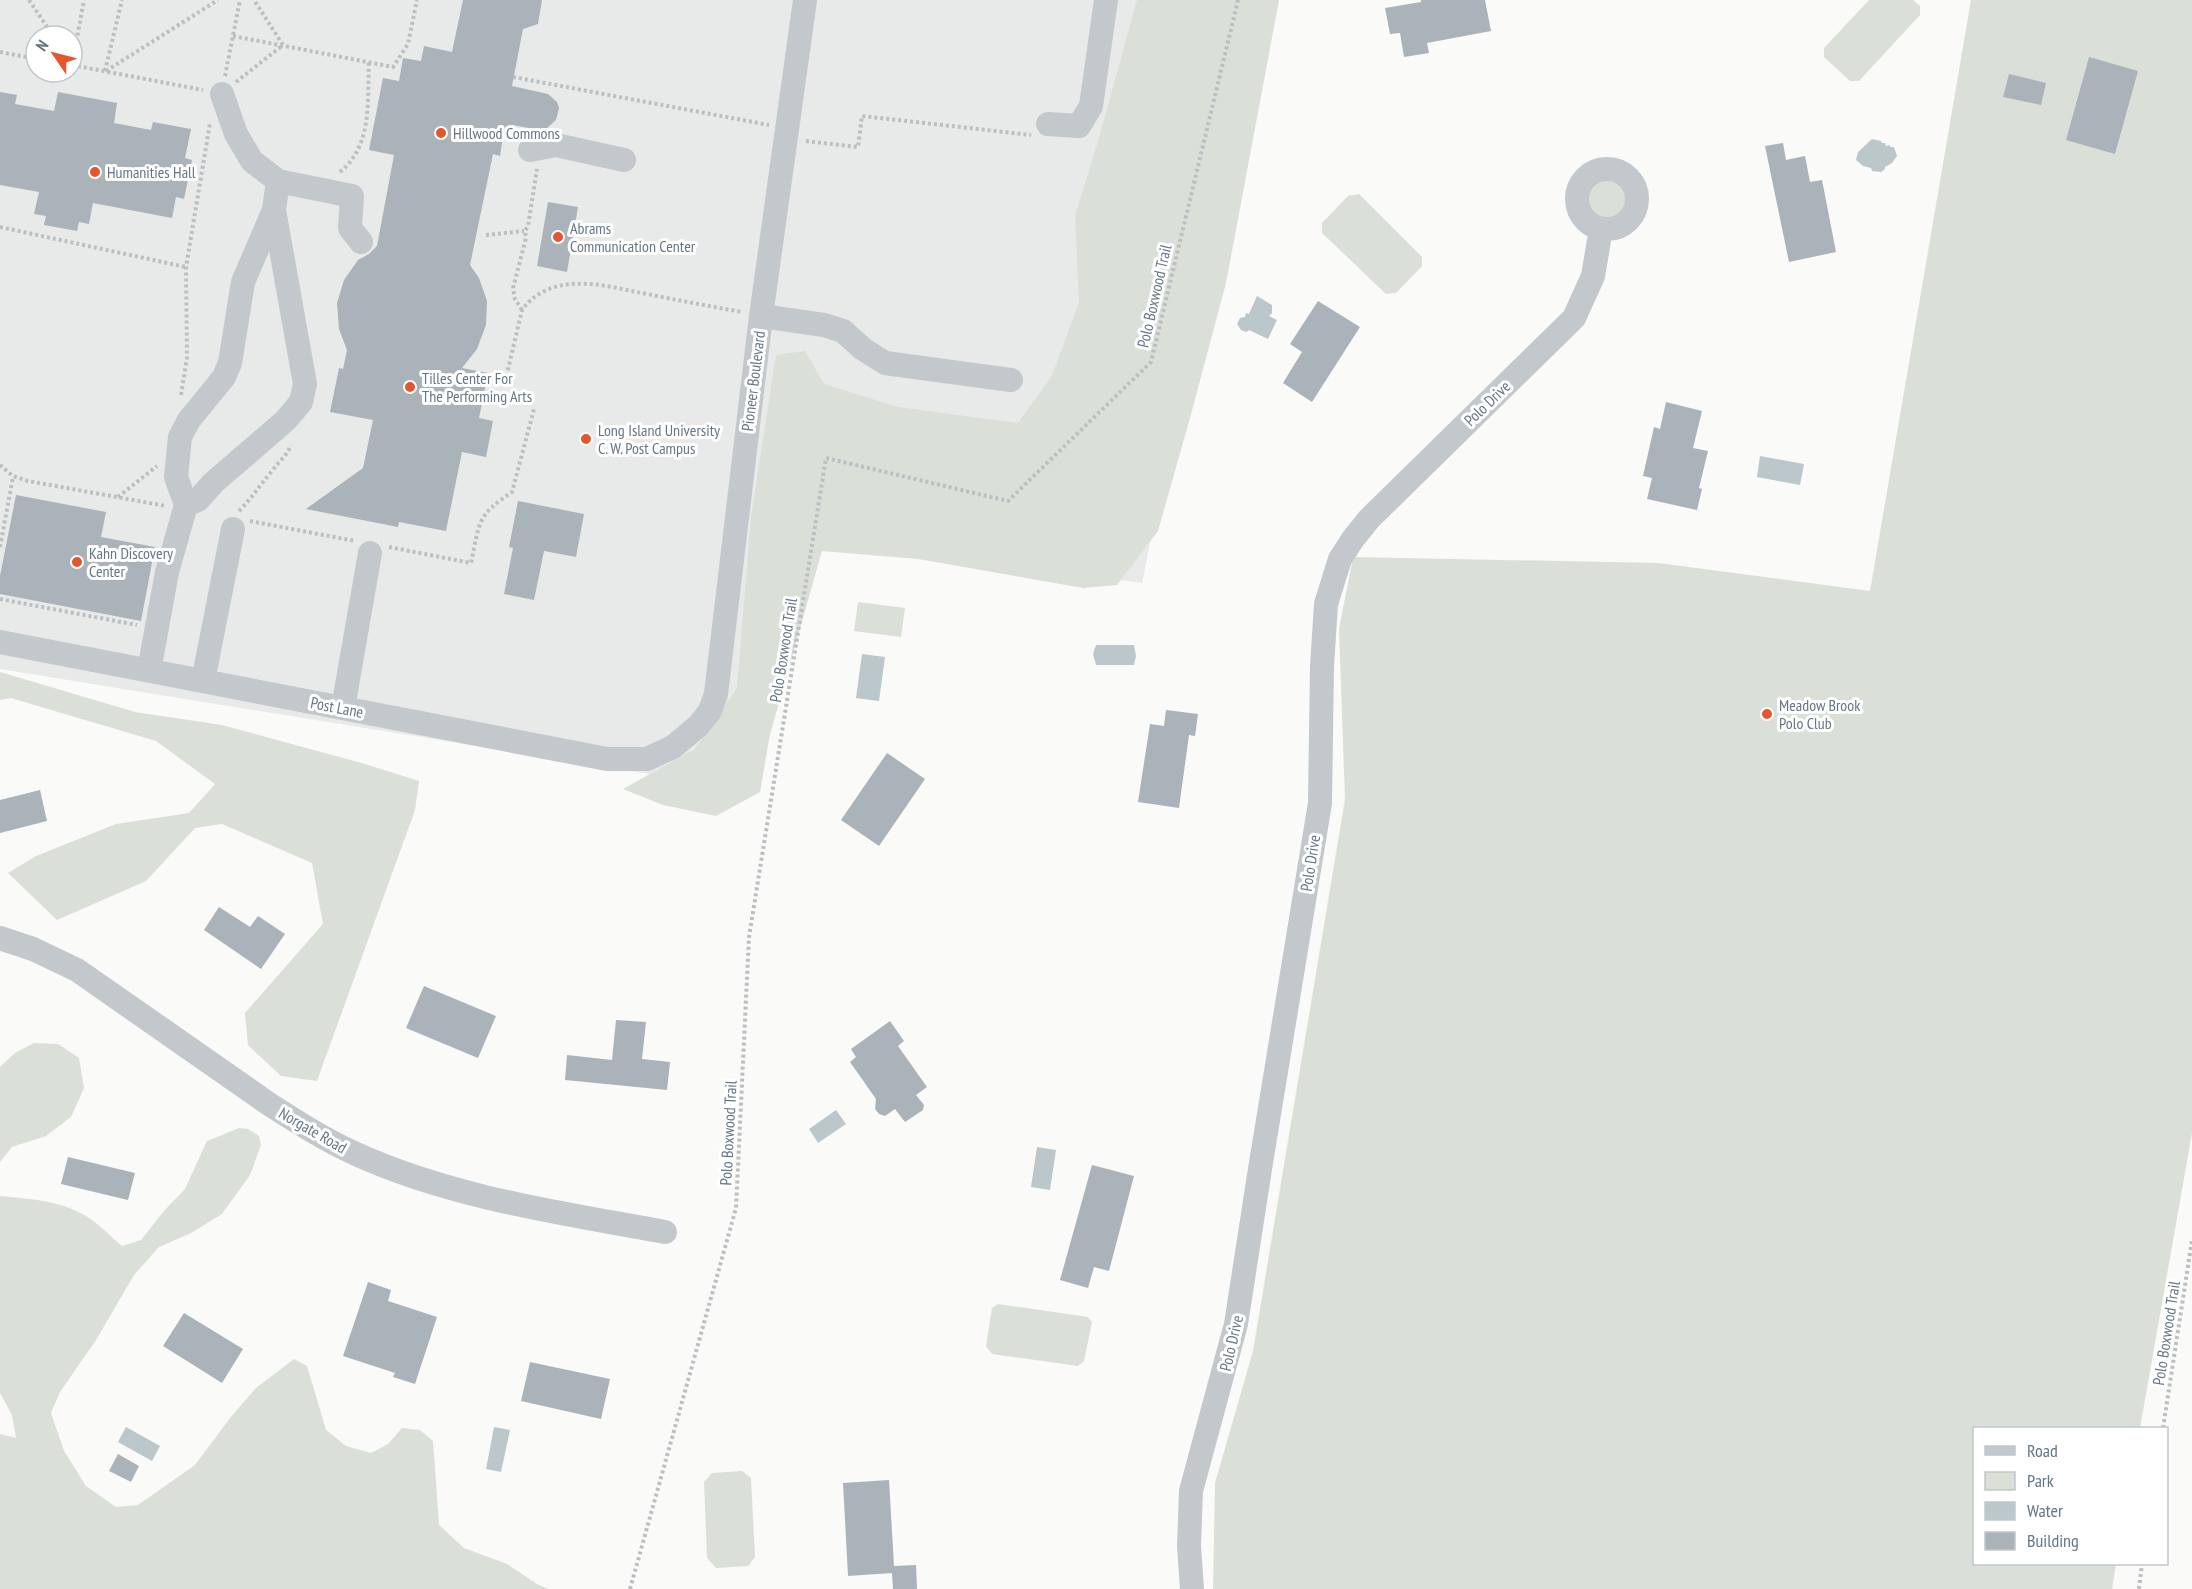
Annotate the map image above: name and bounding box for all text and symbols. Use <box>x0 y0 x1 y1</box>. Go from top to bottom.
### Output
north arrow <box>24 24 84 84</box>
text: N <box>31 36 52 55</box>
place label: Hillwood Commons <box>453 123 560 143</box>
marker: Hillwood Commons <box>434 126 448 140</box>
place label: Humanities Hall <box>107 162 196 182</box>
marker: Humanities Hall <box>88 165 102 179</box>
place label: Abrams Communication Center <box>570 218 696 256</box>
marker: Abrams Communication Center <box>551 230 565 244</box>
street label: Polo Boxwood Trail <box>1132 242 1176 350</box>
street label: Pioneer Boulevard <box>737 330 769 432</box>
place label: Tilles Center For The Performing Arts <box>422 368 532 406</box>
street label: Polo Drive <box>1460 376 1514 430</box>
marker: Tilles Center For The Performing Arts <box>403 380 417 394</box>
place label: Long Island University C. W. Post Campus <box>598 420 720 458</box>
marker: Long Island University C. W. Post Campus <box>579 432 593 446</box>
place label: Kahn Discovery Center <box>89 543 173 581</box>
marker: Kahn Discovery Center <box>70 555 84 569</box>
street label: Polo Boxwood Trail <box>765 596 801 704</box>
street label: Post Lane <box>309 692 365 722</box>
place label: Meadow Brook Polo Club <box>1779 695 1861 733</box>
marker: Meadow Brook Polo Club <box>1760 707 1774 721</box>
street label: Polo Drive <box>1296 833 1324 893</box>
street label: Polo Boxwood Trail <box>715 1080 741 1186</box>
street label: Norgate Road <box>276 1103 350 1157</box>
street label: Polo Boxwood Trail <box>2148 1279 2184 1387</box>
street label: Polo Drive <box>1215 1313 1247 1373</box>
legend <box>1973 1427 2168 1565</box>
text: Road <box>2027 1439 2058 1462</box>
text: Park <box>2027 1469 2054 1492</box>
text: Water <box>2027 1499 2063 1522</box>
text: Building <box>2027 1529 2079 1552</box>

